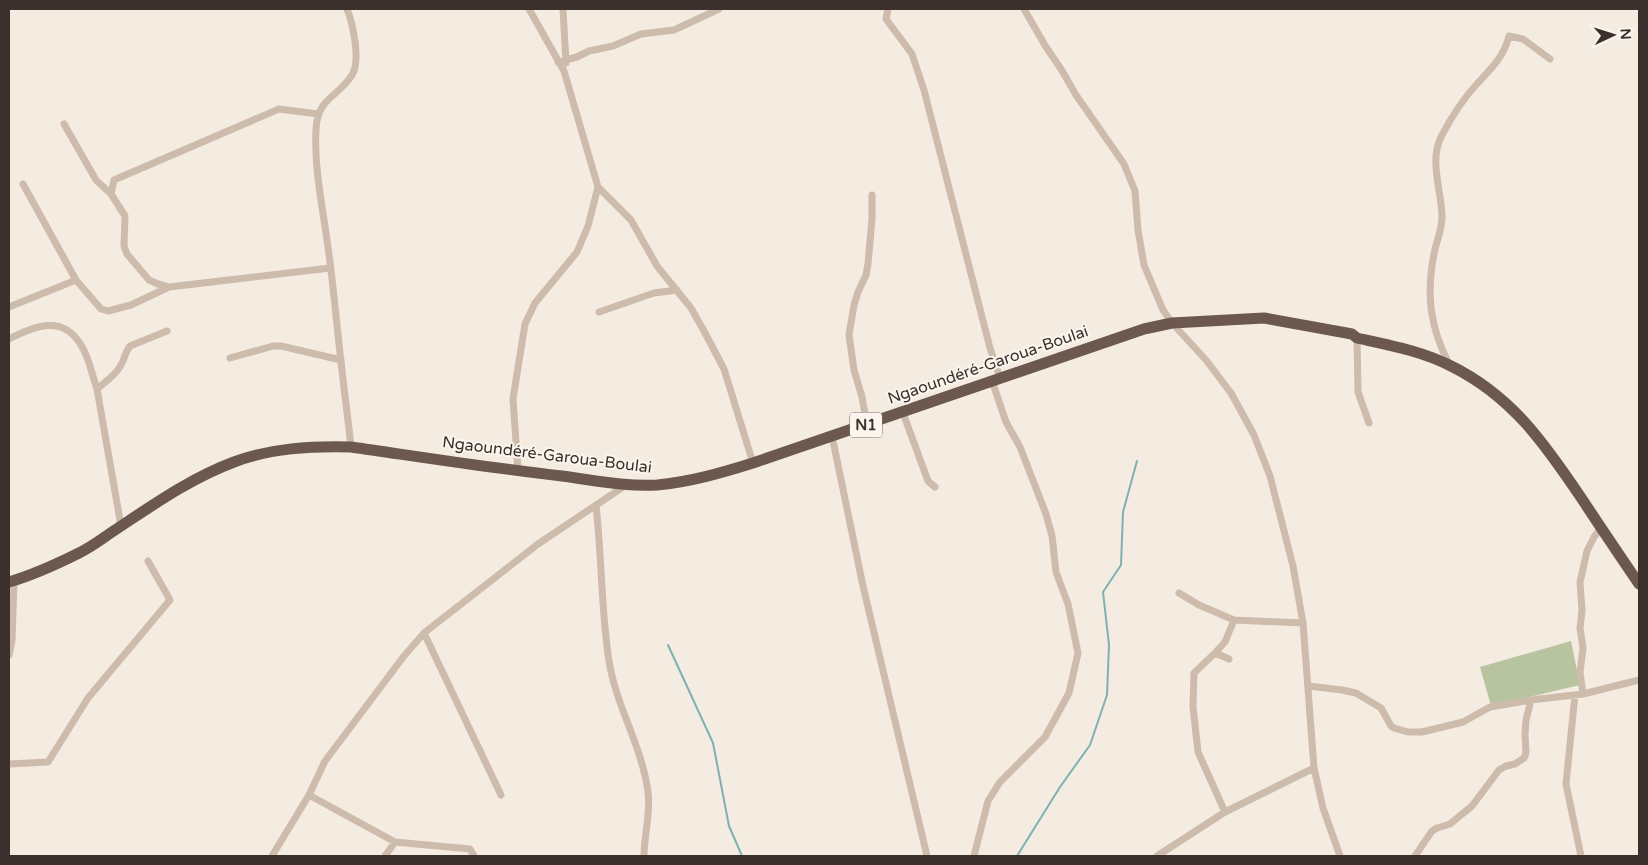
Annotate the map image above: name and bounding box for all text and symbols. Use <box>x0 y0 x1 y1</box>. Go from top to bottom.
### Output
north arrow <box>1588 10 1638 60</box>
text: N <box>1617 28 1634 40</box>
street label: Ngaoundéré-Garoua-Boulai <box>885 321 1091 409</box>
road number: N1 <box>850 412 882 438</box>
street label: Ngaoundéré-Garoua-Boulai <box>441 432 653 478</box>

